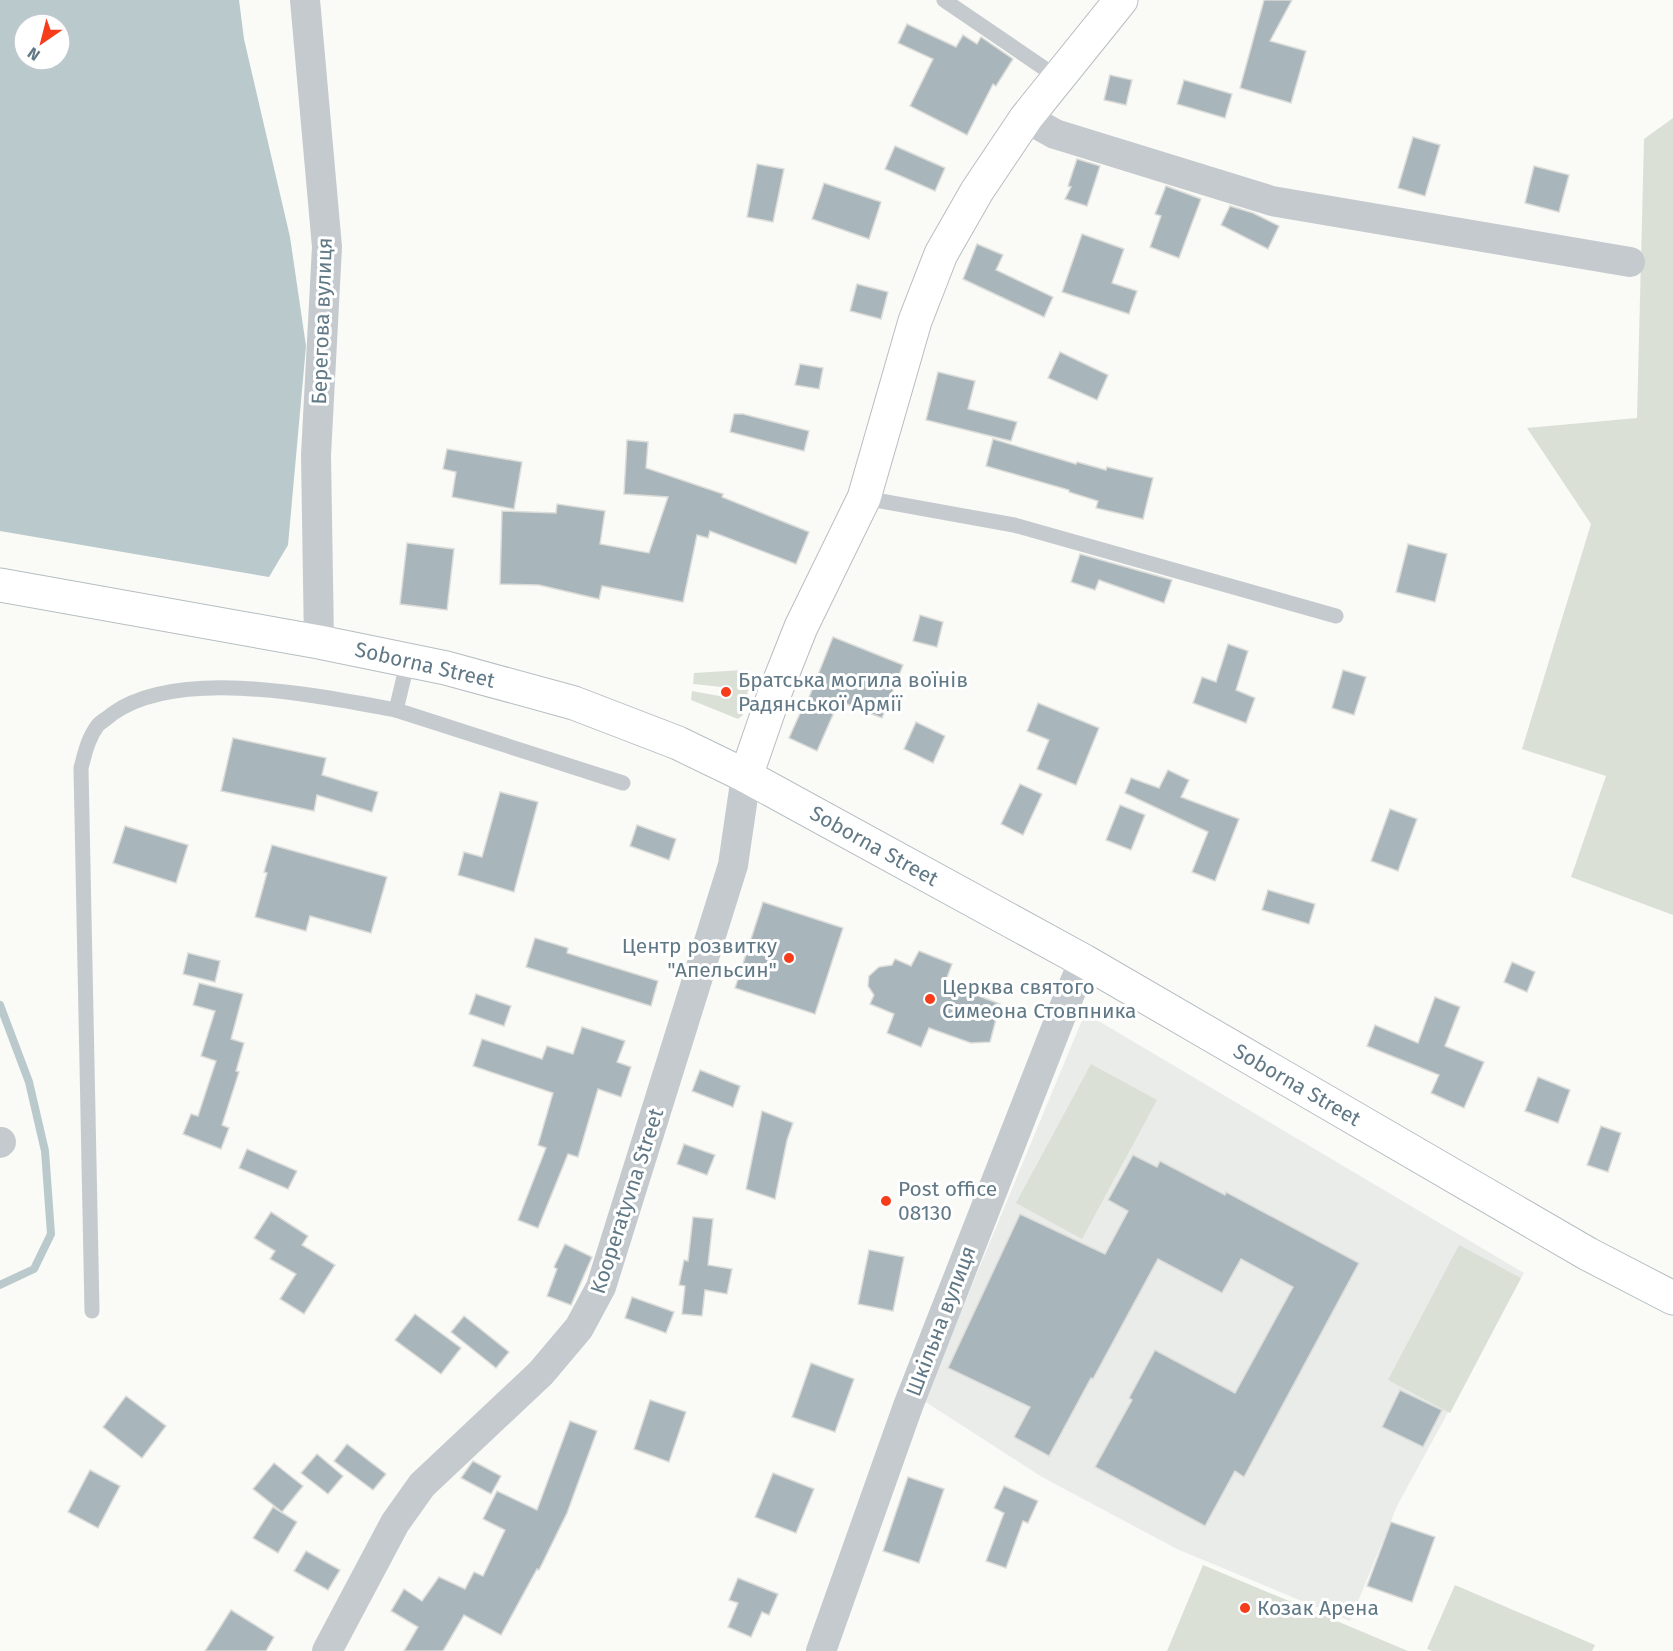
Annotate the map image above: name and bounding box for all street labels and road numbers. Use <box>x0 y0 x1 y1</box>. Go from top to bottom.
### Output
street label: Берегова вулиця <box>306 237 338 405</box>
street label: Soborna Street <box>352 636 498 694</box>
street label: Soborna Street <box>805 800 943 892</box>
street label: Soborna Street <box>1229 1038 1366 1132</box>
street label: Kooperatyvna Street <box>585 1104 669 1297</box>
street label: Шкільна вулиця <box>900 1242 982 1400</box>

